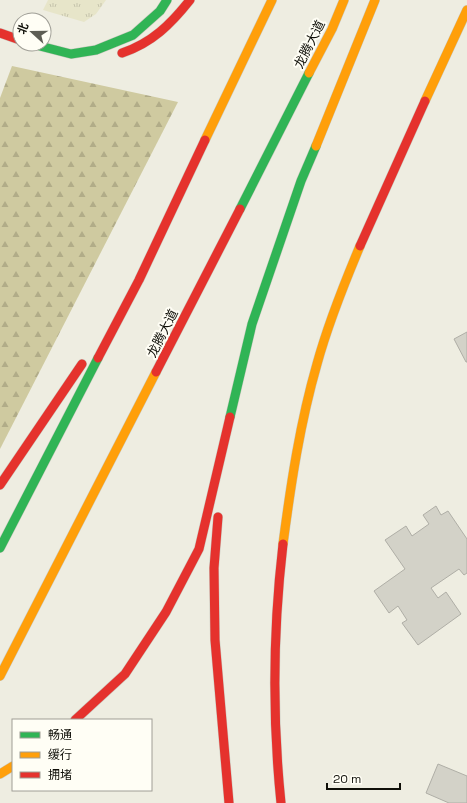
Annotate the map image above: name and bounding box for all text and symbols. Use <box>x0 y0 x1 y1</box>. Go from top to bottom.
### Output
north arrow <box>12 12 52 52</box>
street label: 龙腾大道 <box>290 17 329 71</box>
text: 北 <box>14 21 31 36</box>
street label: 龙腾大道 <box>143 306 182 360</box>
legend <box>12 719 152 791</box>
text: 畅通 <box>48 727 72 743</box>
text: 缓行 <box>48 747 72 763</box>
scale bar <box>327 765 400 791</box>
text: 拥堵 <box>48 767 72 783</box>
text: 20 m <box>333 771 361 787</box>

